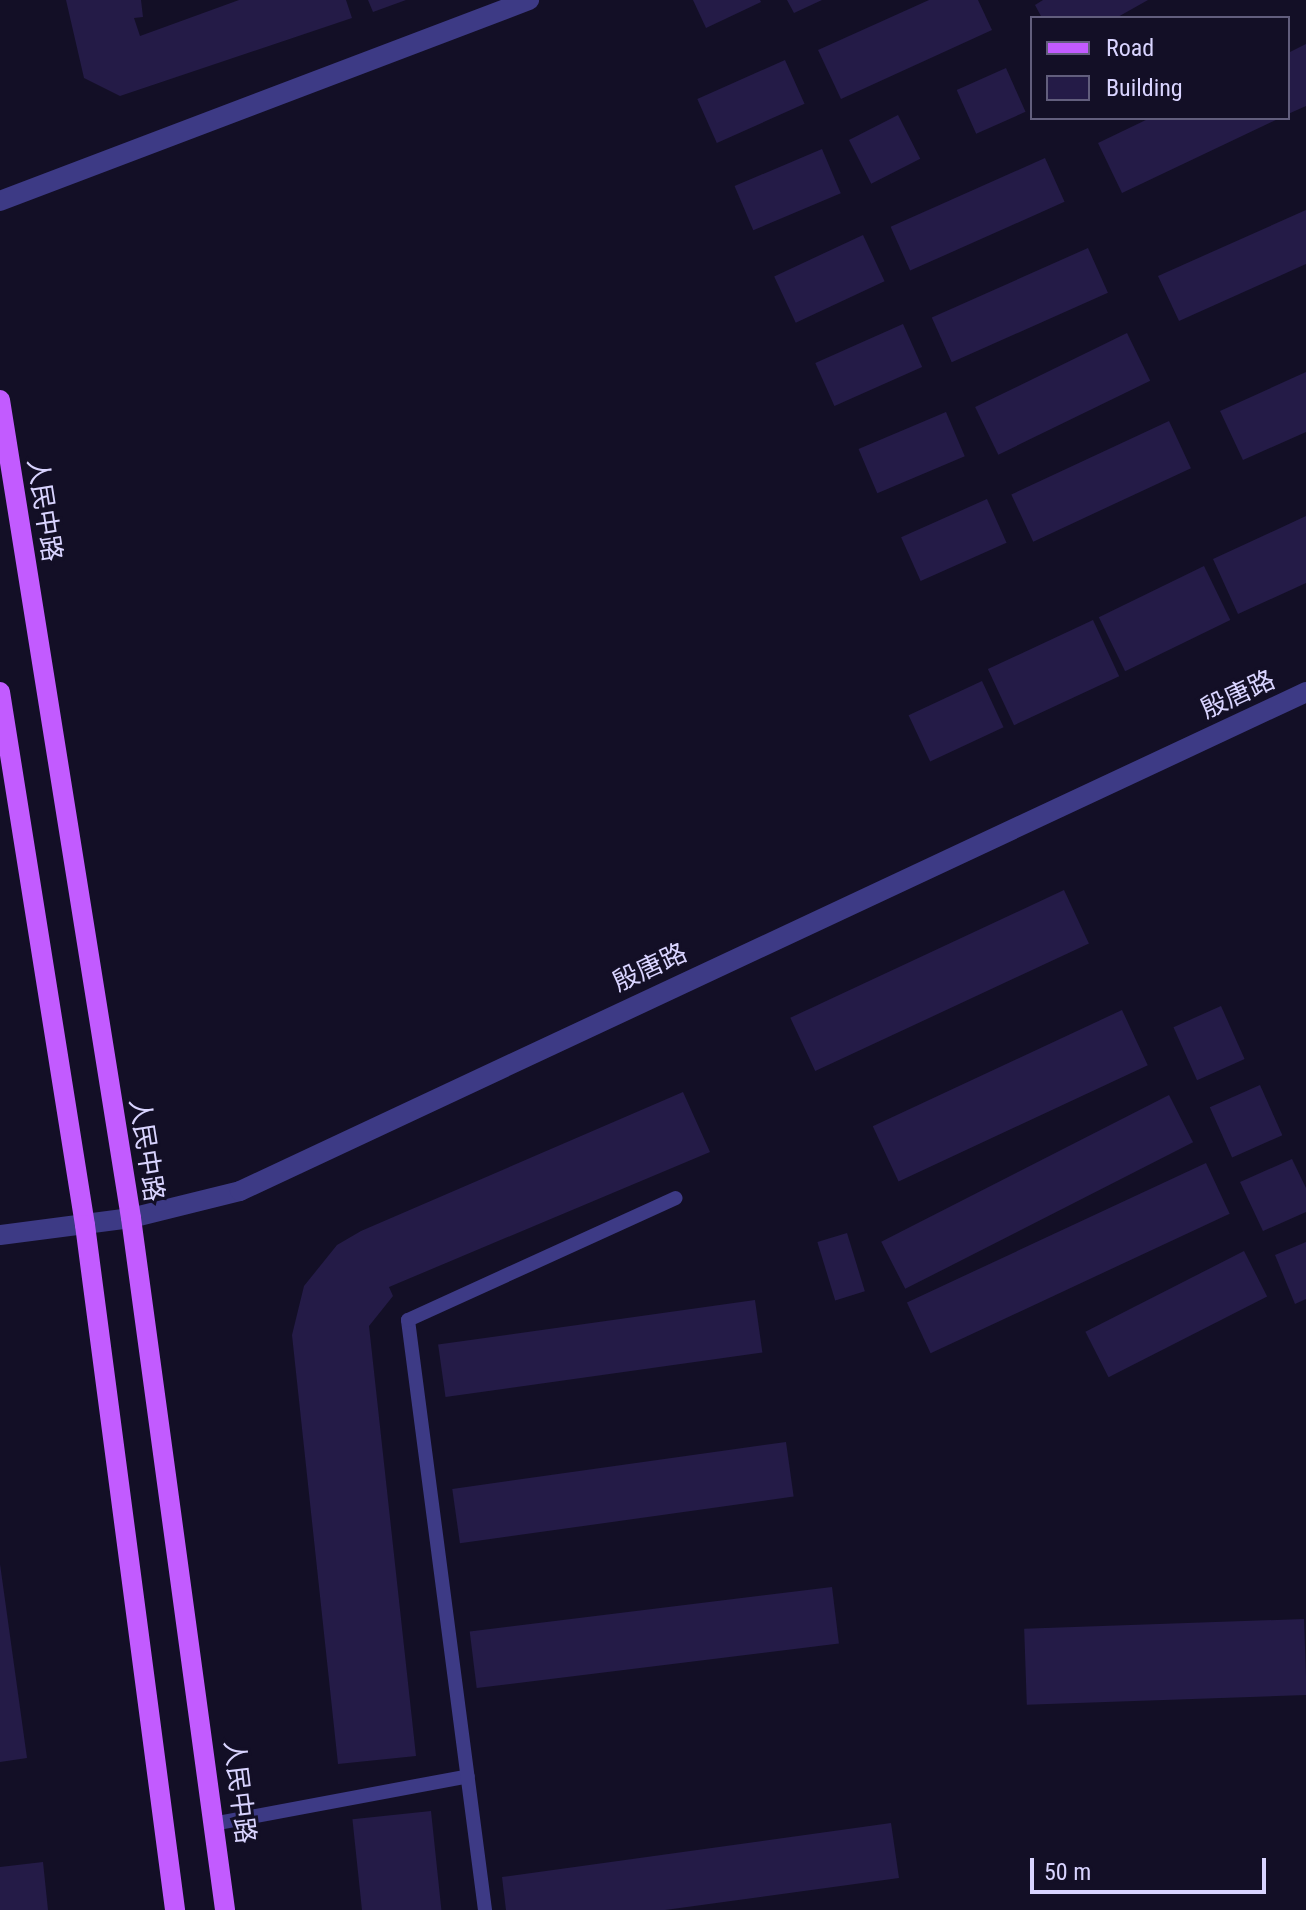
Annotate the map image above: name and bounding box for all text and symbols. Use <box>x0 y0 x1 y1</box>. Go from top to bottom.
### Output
legend <box>1030 16 1290 120</box>
text: Road <box>1106 34 1154 62</box>
text: Building <box>1106 74 1183 102</box>
street label: 人民中路 <box>20 456 68 564</box>
street label: 殷唐路 <box>1196 664 1280 726</box>
street label: 殷唐路 <box>608 937 692 999</box>
street label: 人民中路 <box>122 1096 170 1204</box>
street label: 人民中路 <box>217 1738 261 1846</box>
scale bar <box>1034 1842 1270 1892</box>
text: 50 m <box>1044 1858 1091 1886</box>

